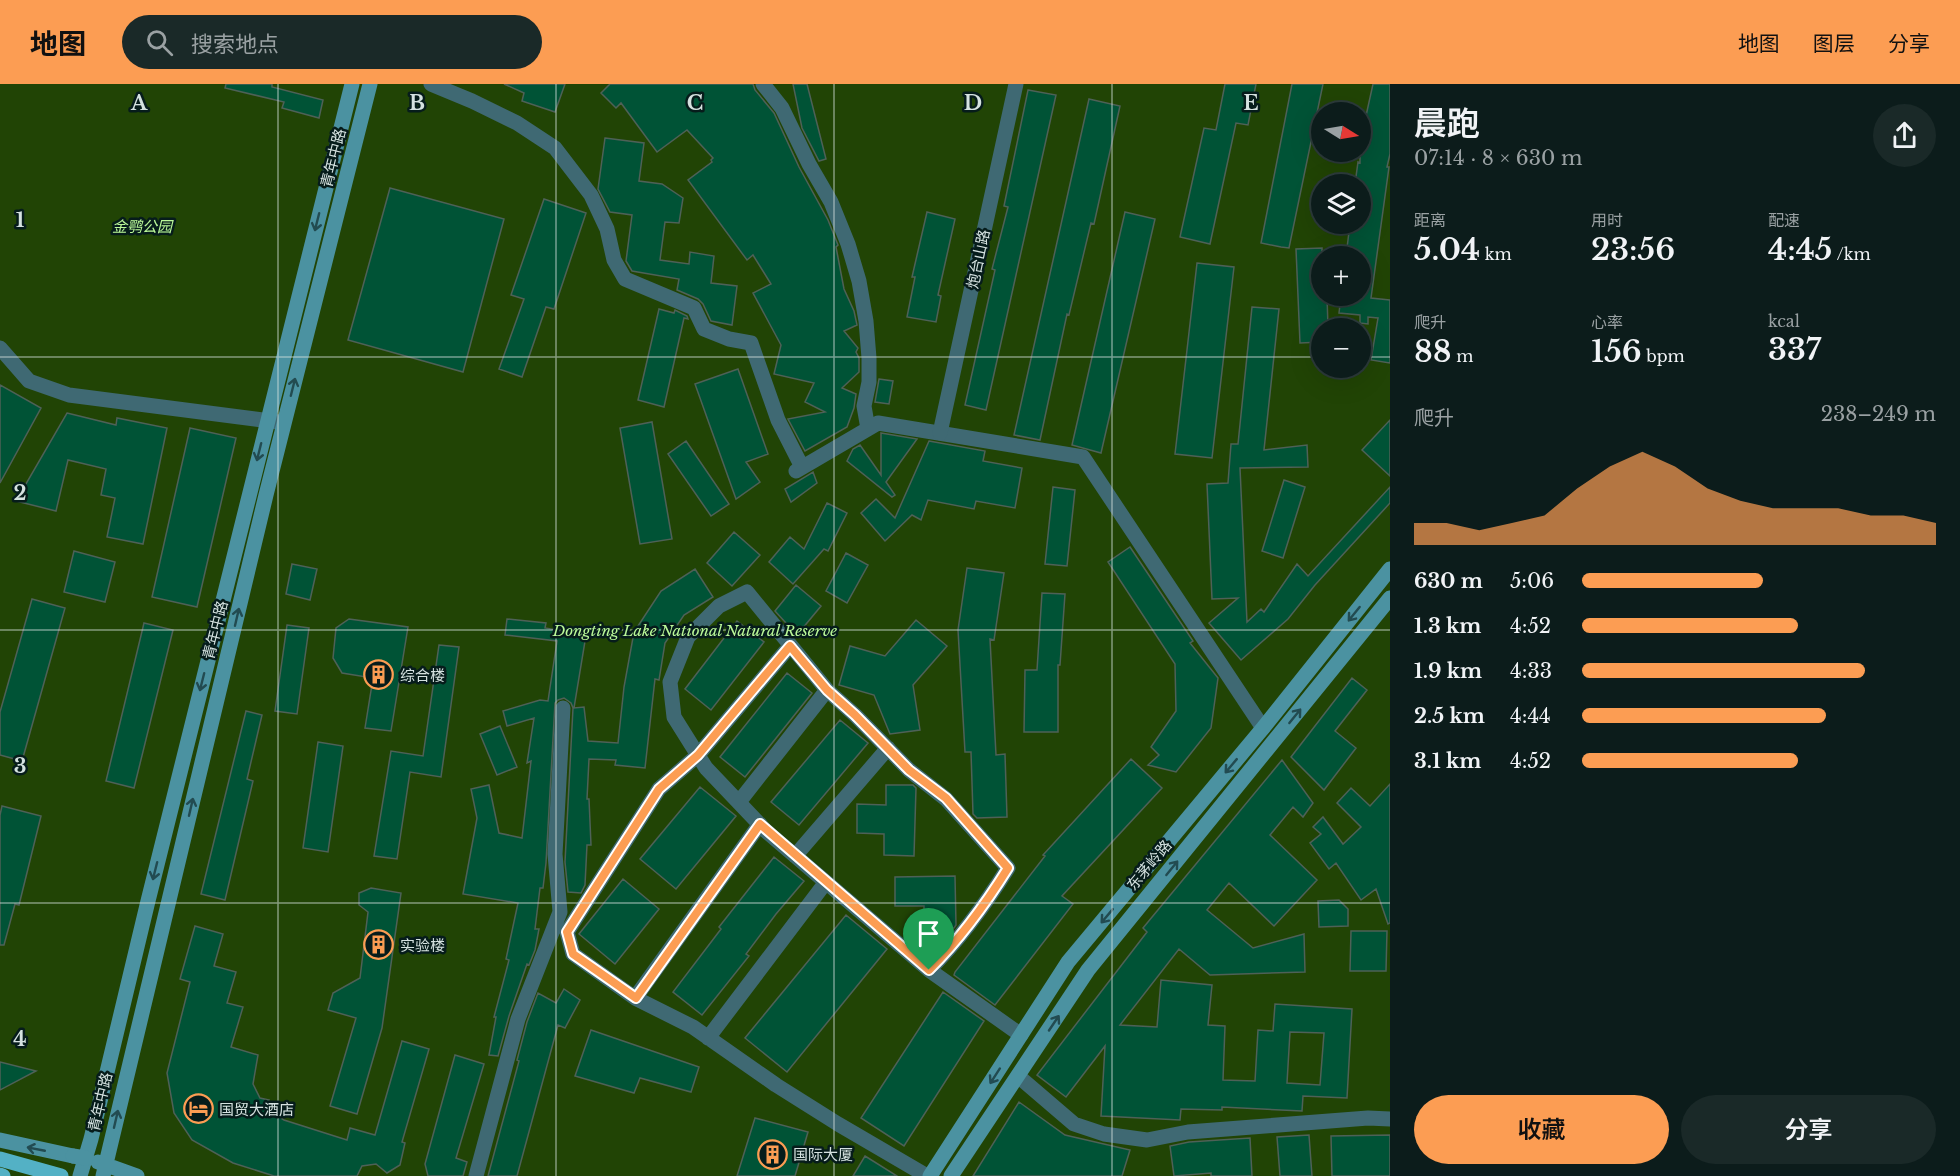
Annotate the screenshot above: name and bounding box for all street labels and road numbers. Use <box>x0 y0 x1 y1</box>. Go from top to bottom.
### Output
street label: 青年中路 <box>317 127 349 189</box>
street label: 炮台山路 <box>962 228 994 290</box>
street label: 青年中路 <box>199 599 231 661</box>
street label: 东茅岭路 <box>1122 836 1176 894</box>
street label: 青年中路 <box>84 1071 116 1133</box>

